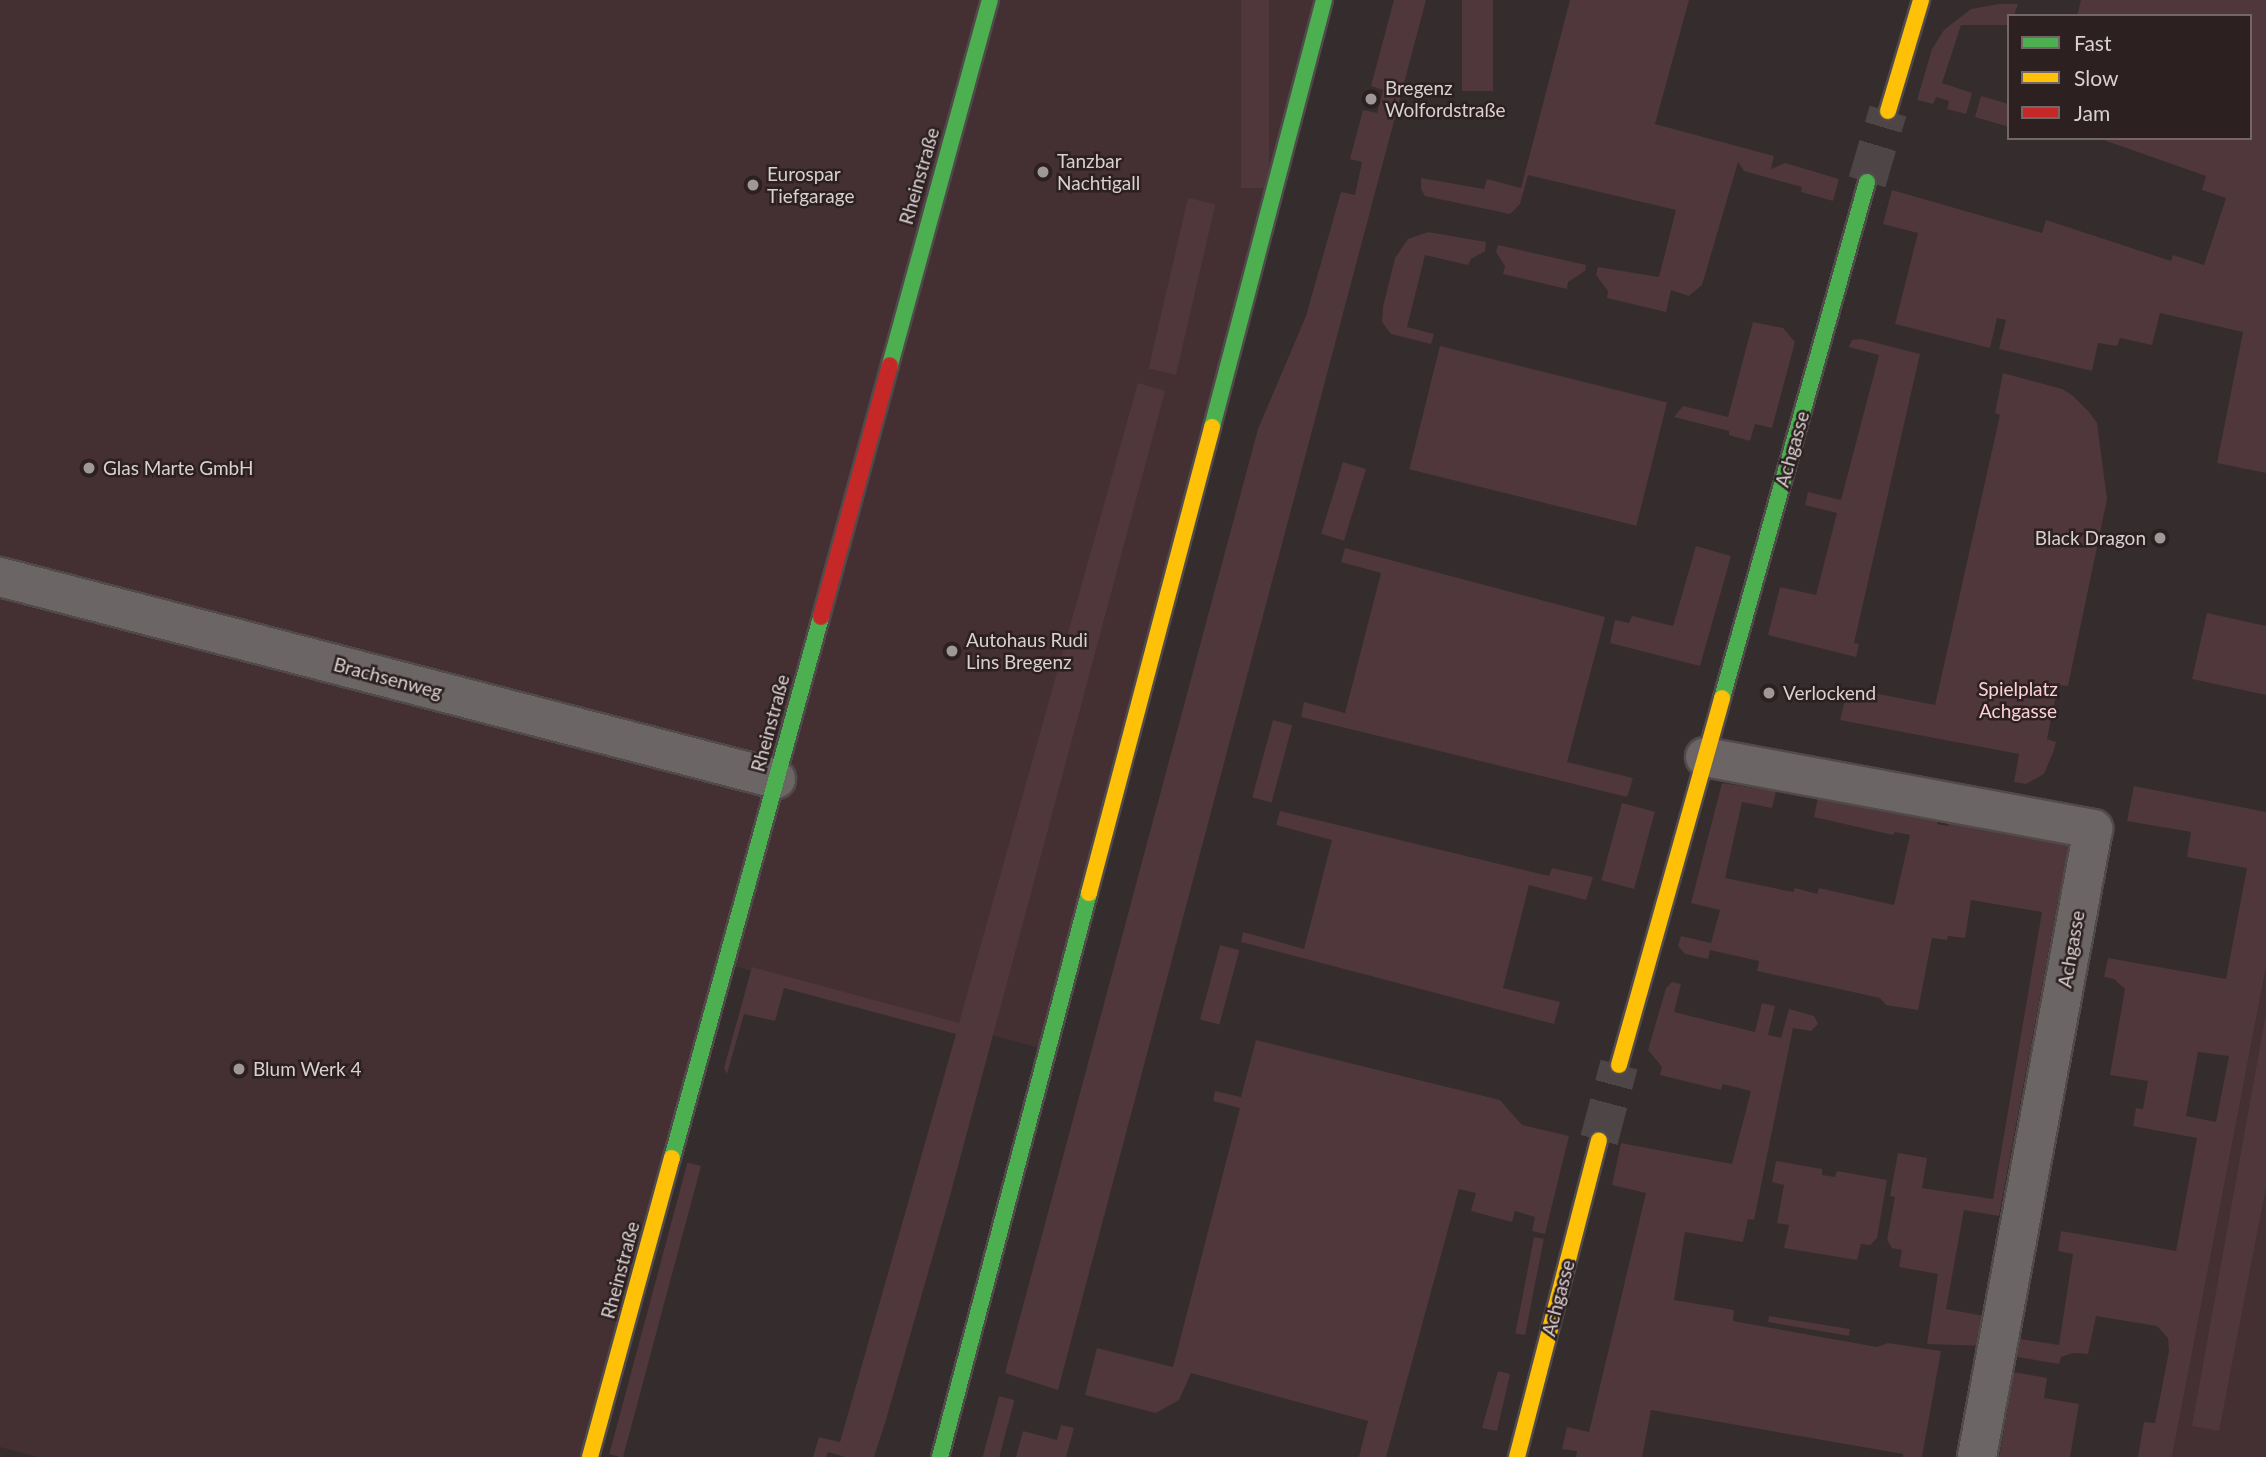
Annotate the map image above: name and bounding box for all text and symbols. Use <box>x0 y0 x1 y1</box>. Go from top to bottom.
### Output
legend <box>2007 14 2252 140</box>
text: Fast <box>2074 30 2111 55</box>
text: Slow <box>2074 65 2118 90</box>
place label: Bregenz Wolfordstraße <box>1385 77 1505 121</box>
marker: Bregenz Wolfordstraße <box>1363 91 1379 107</box>
text: Jam <box>2074 100 2110 125</box>
street label: Rheinstraße <box>894 125 944 227</box>
place label: Tanzbar Nachtigall <box>1057 150 1140 194</box>
place label: Eurospar Tiefgarage <box>767 163 855 207</box>
marker: Tanzbar Nachtigall <box>1035 164 1051 180</box>
marker: Eurospar Tiefgarage <box>745 177 761 193</box>
street label: Achgasse <box>1770 408 1814 490</box>
place label: Glas Marte GmbH <box>103 457 253 479</box>
marker: Glas Marte GmbH <box>81 460 97 476</box>
place label: Black Dragon <box>2035 527 2146 549</box>
marker: Black Dragon <box>2152 530 2168 546</box>
place label: Autohaus Rudi Lins Bregenz <box>966 629 1088 673</box>
marker: Autohaus Rudi Lins Bregenz <box>944 643 960 659</box>
street label: Brachsenweg <box>331 653 445 703</box>
street label: Rheinstraße <box>746 672 794 774</box>
park label: Spielplatz Achgasse <box>1978 678 2058 722</box>
place label: Verlockend <box>1783 682 1876 704</box>
marker: Verlockend <box>1761 685 1777 701</box>
street label: Achgasse <box>2053 909 2089 989</box>
place label: Blum Werk 4 <box>253 1058 362 1080</box>
marker: Blum Werk 4 <box>231 1061 247 1077</box>
street label: Rheinstraße <box>596 1219 644 1321</box>
street label: Achgasse <box>1537 1257 1579 1339</box>

